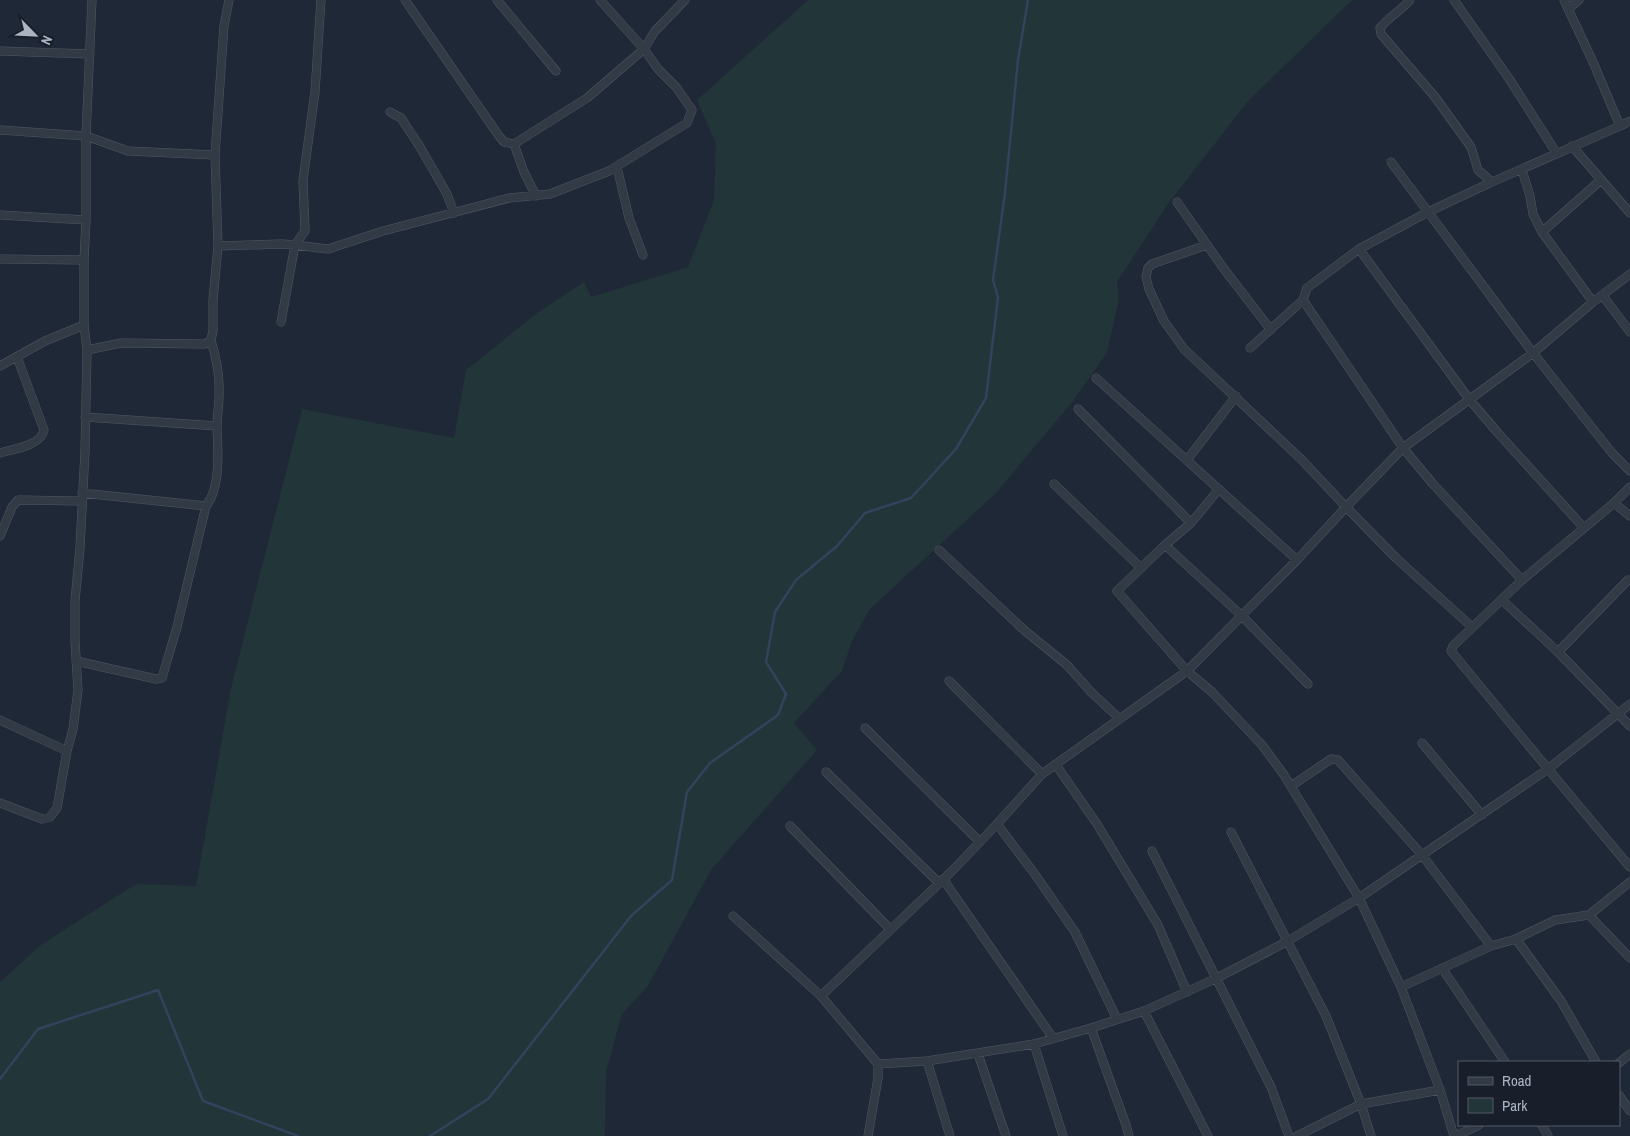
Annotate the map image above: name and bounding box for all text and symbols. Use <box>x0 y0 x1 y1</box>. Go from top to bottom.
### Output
north arrow <box>10 10 60 60</box>
text: N <box>37 33 57 48</box>
legend <box>1458 1061 1620 1126</box>
text: Road <box>1502 1070 1531 1091</box>
text: Park <box>1502 1095 1528 1116</box>

